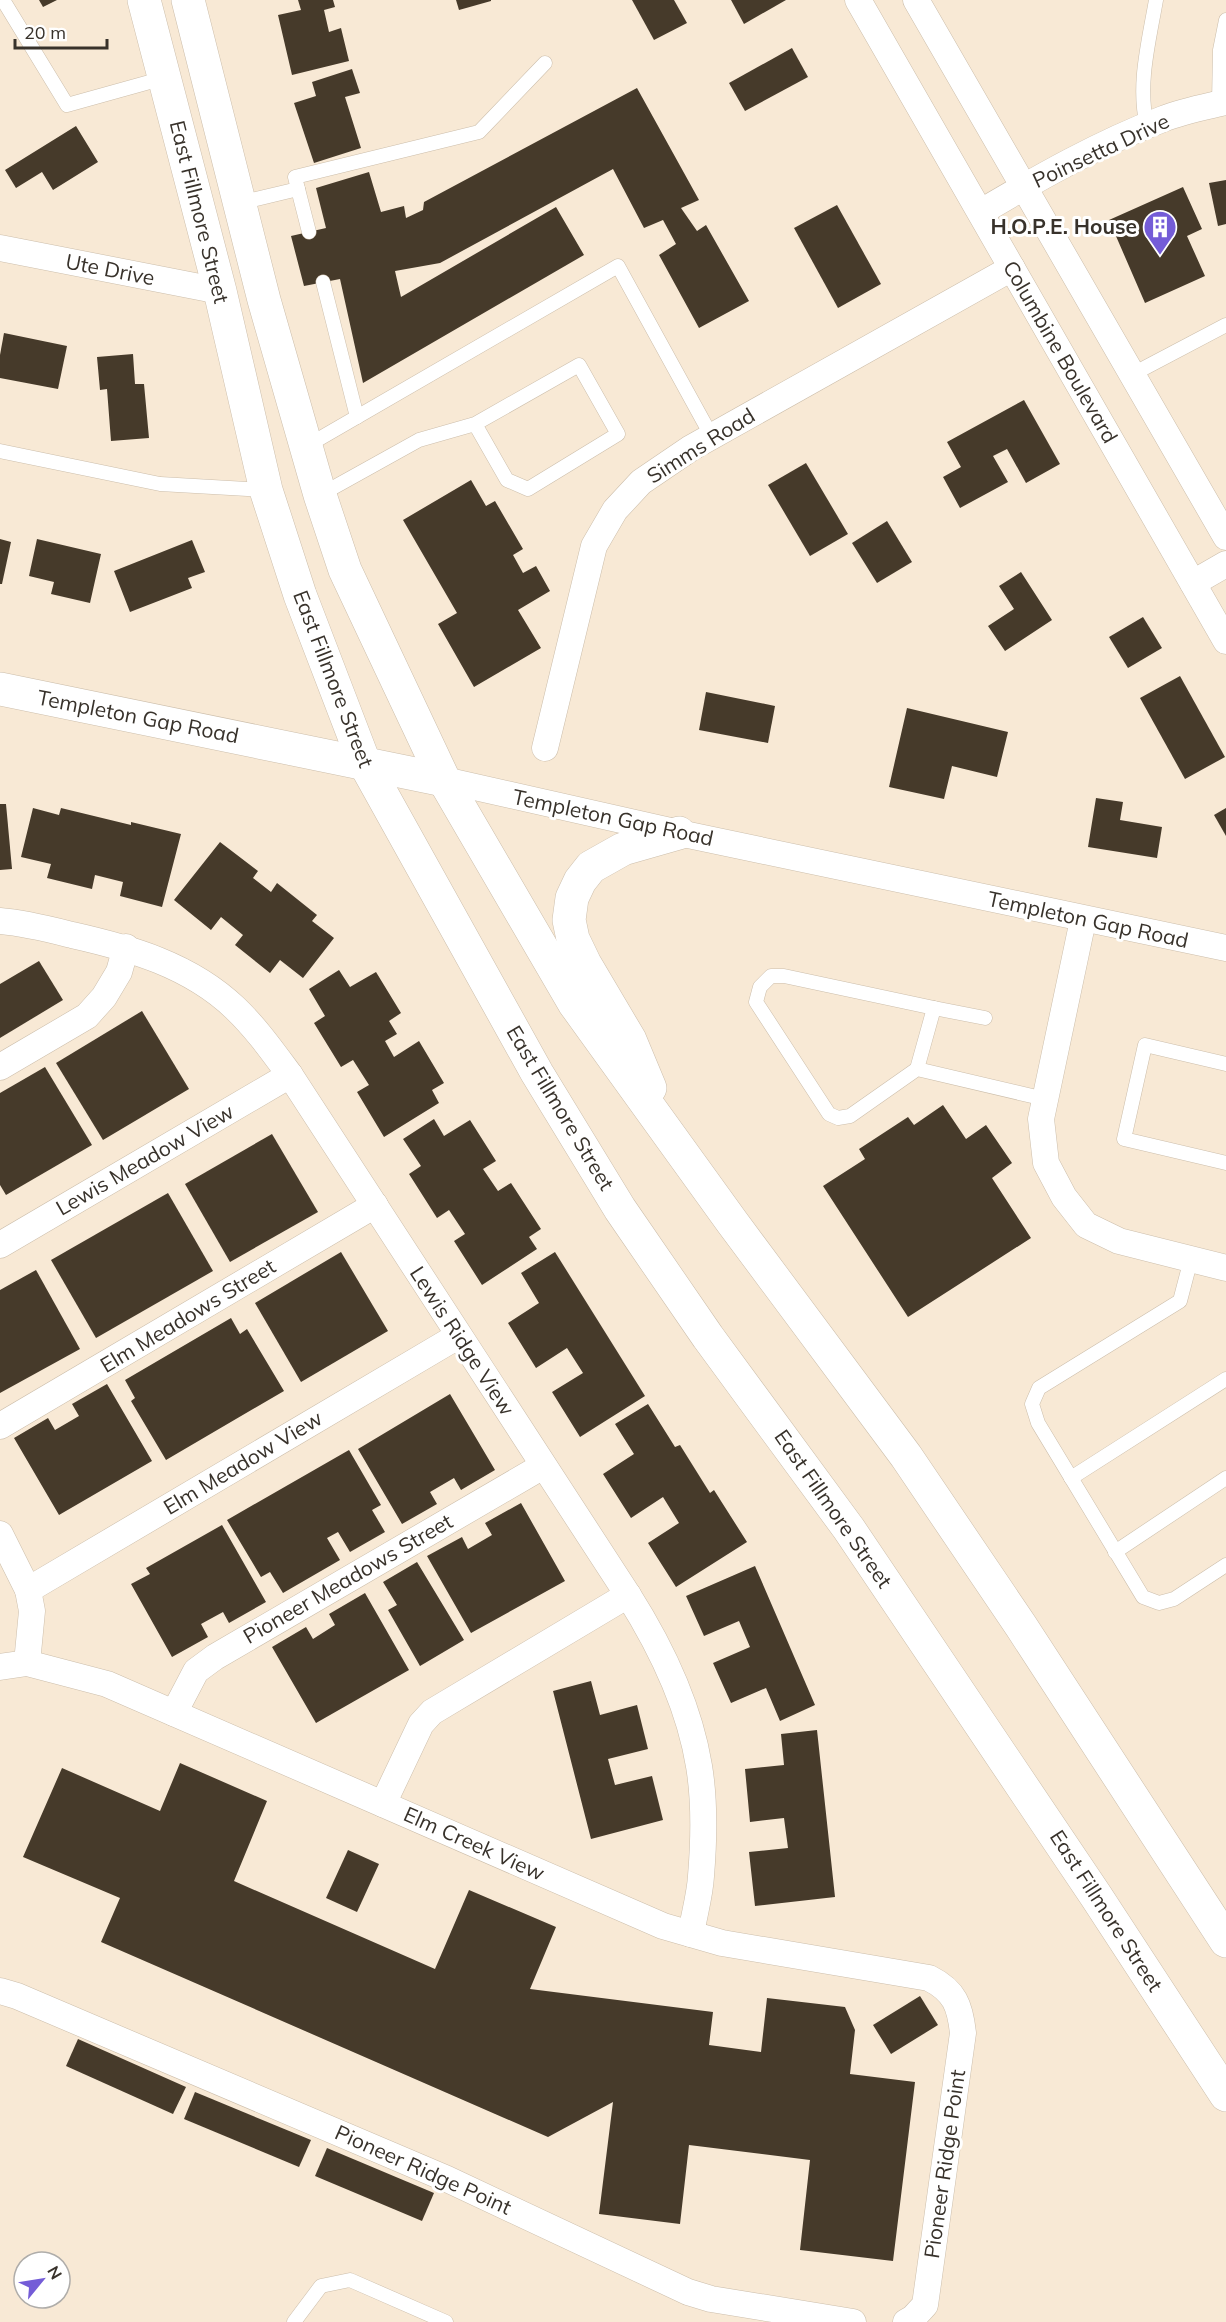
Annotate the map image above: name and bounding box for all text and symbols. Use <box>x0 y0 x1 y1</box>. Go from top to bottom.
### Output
scale bar <box>15 12 106 50</box>
text: 20 m <box>24 21 66 44</box>
street label: Poinsetta Drive <box>1028 107 1173 193</box>
street label: East Fillmore Street <box>165 118 235 306</box>
building icon: H.O.P.E. House <box>1142 209 1178 256</box>
place label: H.O.P.E. House <box>990 213 1137 239</box>
street label: Ute Drive <box>63 248 157 290</box>
street label: Columbine Boulevard <box>998 256 1124 447</box>
street label: Simms Road <box>642 402 759 489</box>
street label: East Fillmore Street <box>288 586 380 771</box>
street label: Templeton Gap Road <box>35 684 241 748</box>
street label: Templeton Gap Road <box>510 783 716 851</box>
street label: Templeton Gap Road <box>985 885 1191 953</box>
street label: East Fillmore Street <box>501 1020 620 1195</box>
street label: Lewis Meadow View <box>51 1098 238 1221</box>
street label: Elm Meadows Street <box>95 1253 280 1378</box>
street label: Lewis Ridge View <box>405 1261 521 1420</box>
street label: Elm Meadow View <box>158 1404 327 1520</box>
street label: East Fillmore Street <box>769 1424 898 1593</box>
street label: Pioneer Meadows Street <box>238 1508 457 1649</box>
street label: Elm Creek View <box>400 1800 549 1886</box>
street label: East Fillmore Street <box>1045 1825 1169 1996</box>
street label: Pioneer Ridge Point <box>918 2068 970 2260</box>
street label: Pioneer Ridge Point <box>331 2118 516 2220</box>
north arrow <box>12 2250 72 2310</box>
text: N <box>43 2262 67 2283</box>

